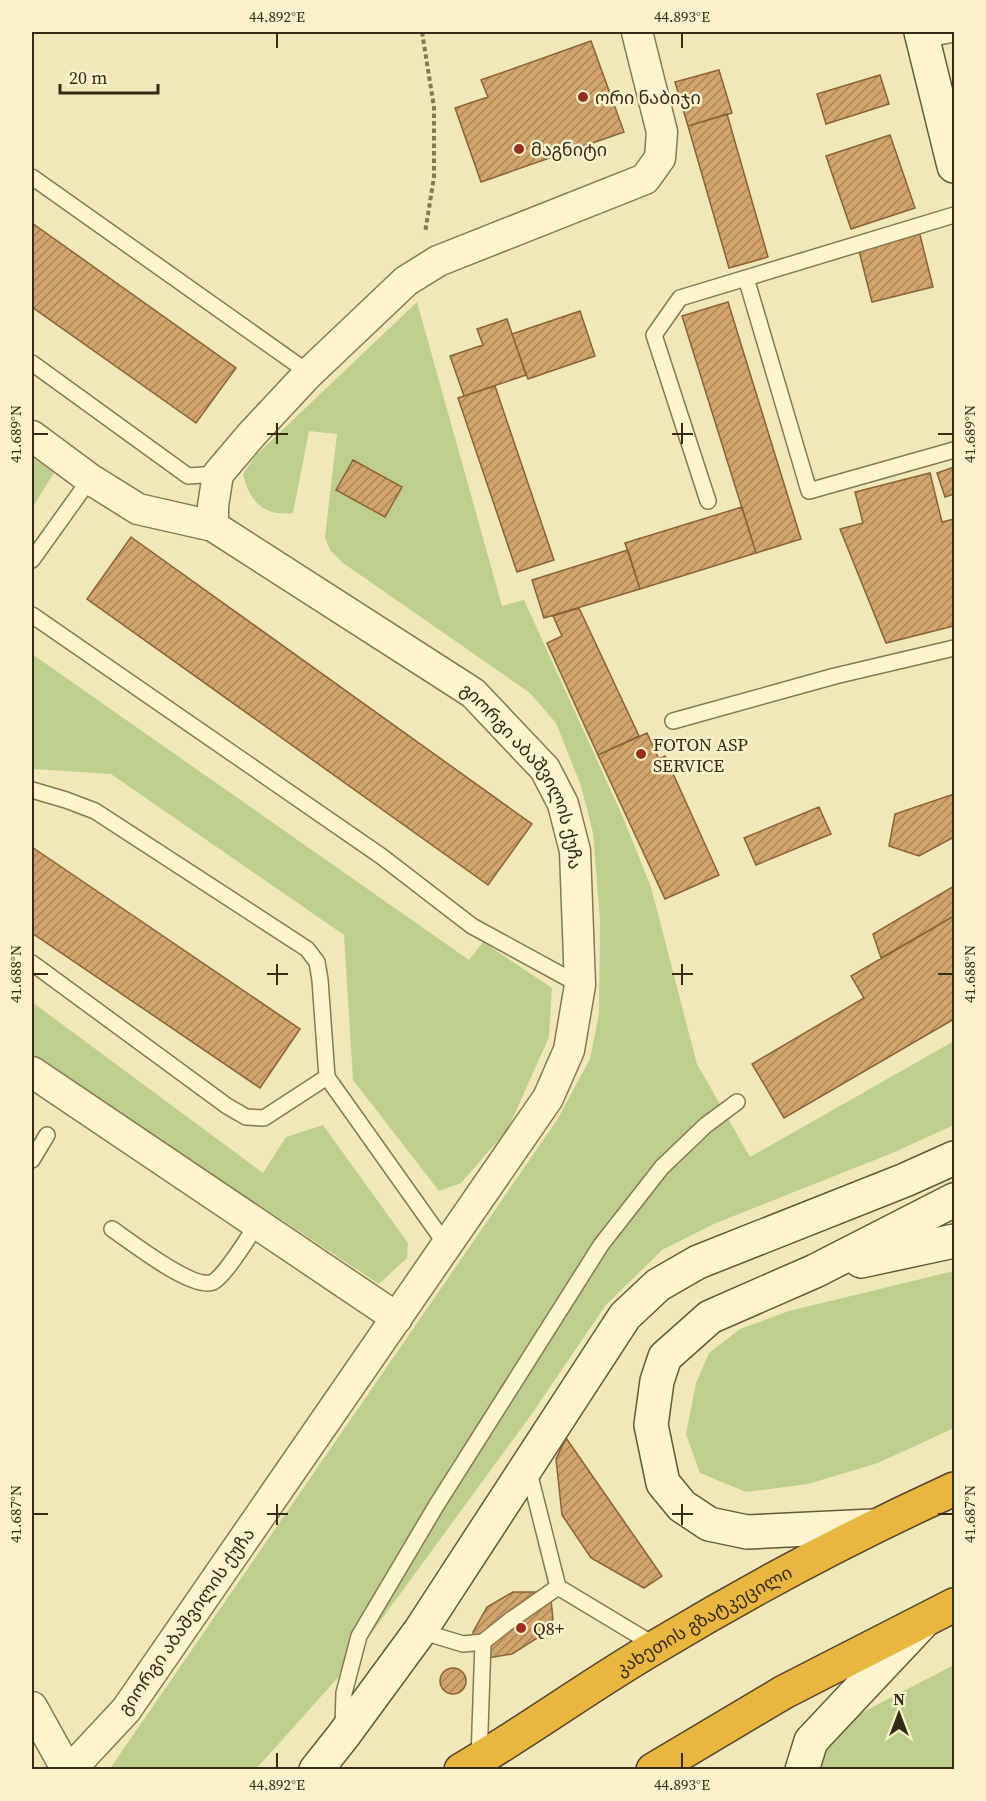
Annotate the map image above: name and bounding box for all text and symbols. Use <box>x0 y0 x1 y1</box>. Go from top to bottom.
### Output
text: 44.892°E <box>249 6 305 27</box>
text: 44.893°E <box>654 6 710 27</box>
scale bar <box>60 57 158 95</box>
text: 20 m <box>69 65 107 90</box>
place label: ორი ნაბიჯი <box>595 85 701 110</box>
marker: ორი ნაბიჯი <box>576 90 590 104</box>
place label: მაგნიტი <box>531 137 607 162</box>
marker: მაგნიტი <box>512 142 526 156</box>
text: 41.689°N <box>5 405 26 463</box>
text: 41.689°N <box>959 405 980 463</box>
street label: გიორგი აბაშვილის ქუჩა <box>456 676 588 870</box>
place label: FOTON ASP SERVICE <box>653 732 748 778</box>
marker: FOTON ASP SERVICE <box>634 747 648 761</box>
text: 41.688°N <box>5 945 26 1003</box>
text: 41.688°N <box>959 945 980 1003</box>
text: 41.687°N <box>5 1485 26 1543</box>
text: 41.687°N <box>959 1485 980 1543</box>
street label: გიორგი აბაშვილის ქუჩა <box>112 1522 260 1720</box>
street label: კახეთის გზატკეცილი <box>610 1559 796 1681</box>
place label: Q8+ <box>533 1616 565 1641</box>
marker: Q8+ <box>514 1621 528 1635</box>
north arrow <box>869 1684 929 1744</box>
text: N <box>893 1688 905 1710</box>
text: 44.892°E <box>249 1774 305 1795</box>
text: 44.893°E <box>654 1774 710 1795</box>

